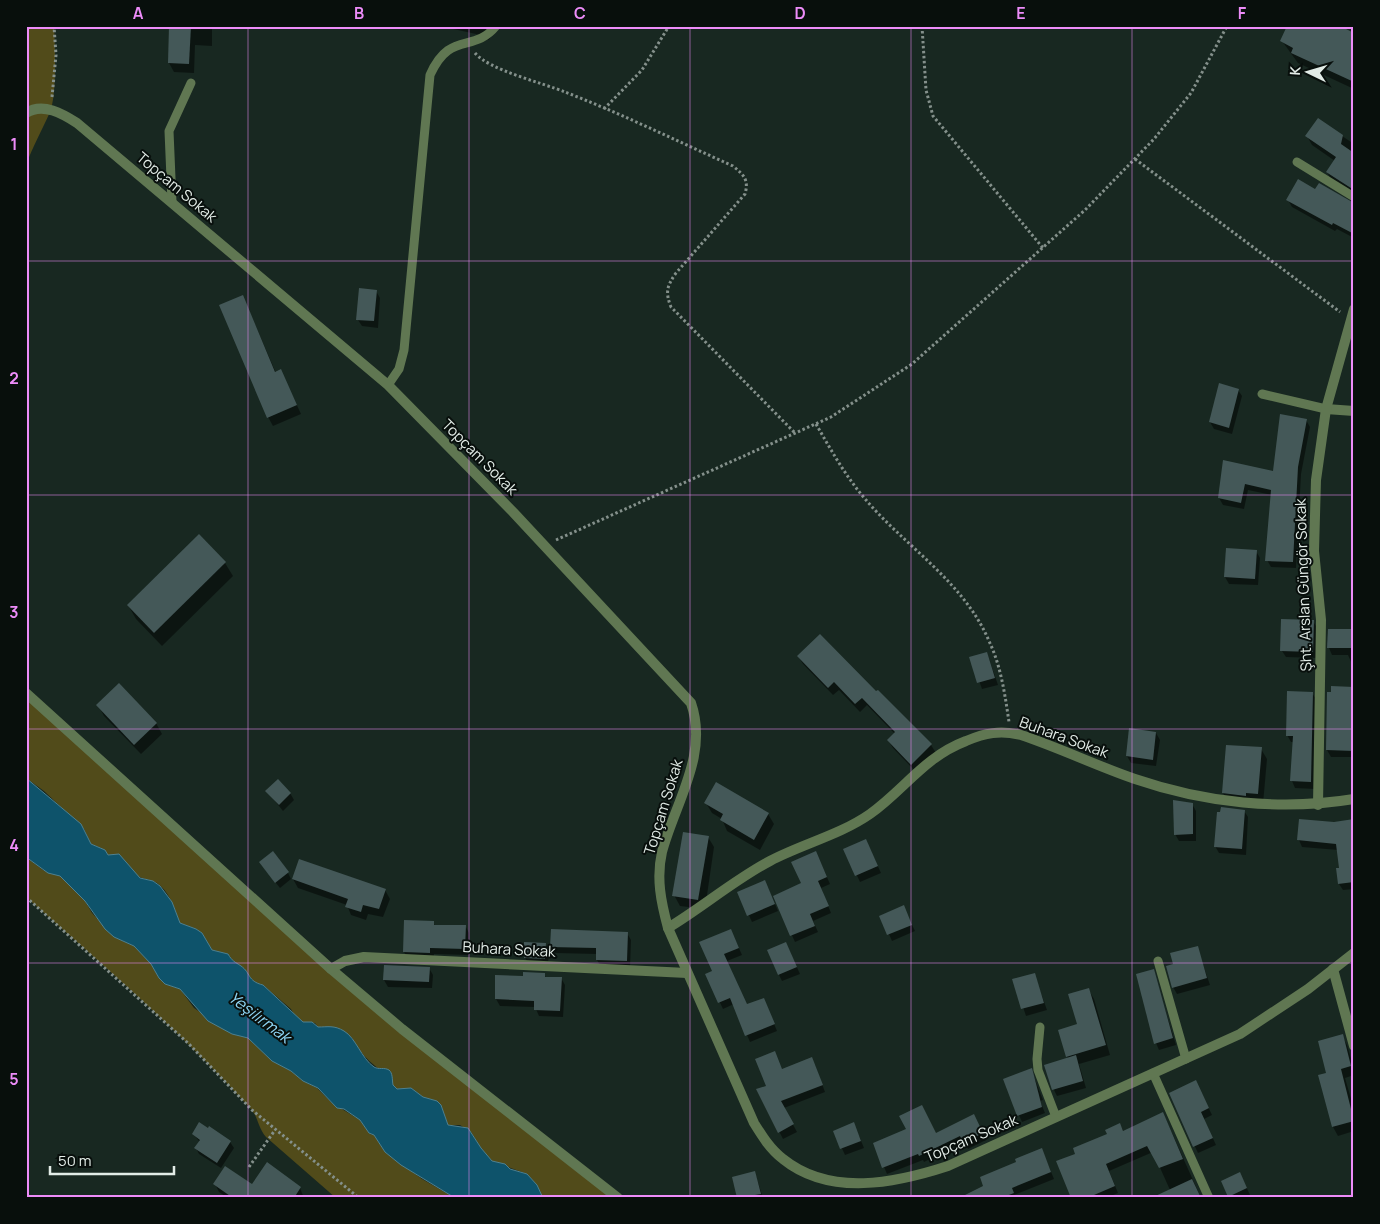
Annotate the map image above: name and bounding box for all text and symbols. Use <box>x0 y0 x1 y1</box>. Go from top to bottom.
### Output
text: A <box>133 2 144 24</box>
text: B <box>354 2 364 24</box>
text: C <box>574 2 586 24</box>
text: D <box>794 2 806 24</box>
text: E <box>1016 2 1026 24</box>
text: F <box>1238 2 1247 24</box>
north arrow <box>1282 48 1332 98</box>
text: K <box>1285 65 1304 76</box>
text: 1 <box>10 133 18 155</box>
street label: Topçam Sokak <box>132 147 222 227</box>
text: 2 <box>9 367 19 389</box>
street label: Topçam Sokak <box>438 415 523 500</box>
street label: Şht. Arslan Güngör Sokak <box>1289 498 1317 672</box>
text: 3 <box>9 601 19 623</box>
street label: Buhara Sokak <box>1017 711 1112 763</box>
street label: Topçam Sokak <box>638 756 688 857</box>
text: 4 <box>9 834 19 856</box>
street label: Buhara Sokak <box>462 936 557 962</box>
water label: Yeşilırmak <box>224 986 297 1049</box>
text: 5 <box>9 1068 19 1090</box>
street label: Topçam Sokak <box>921 1109 1021 1167</box>
scale bar <box>50 1144 174 1176</box>
text: 50 m <box>58 1150 92 1171</box>

